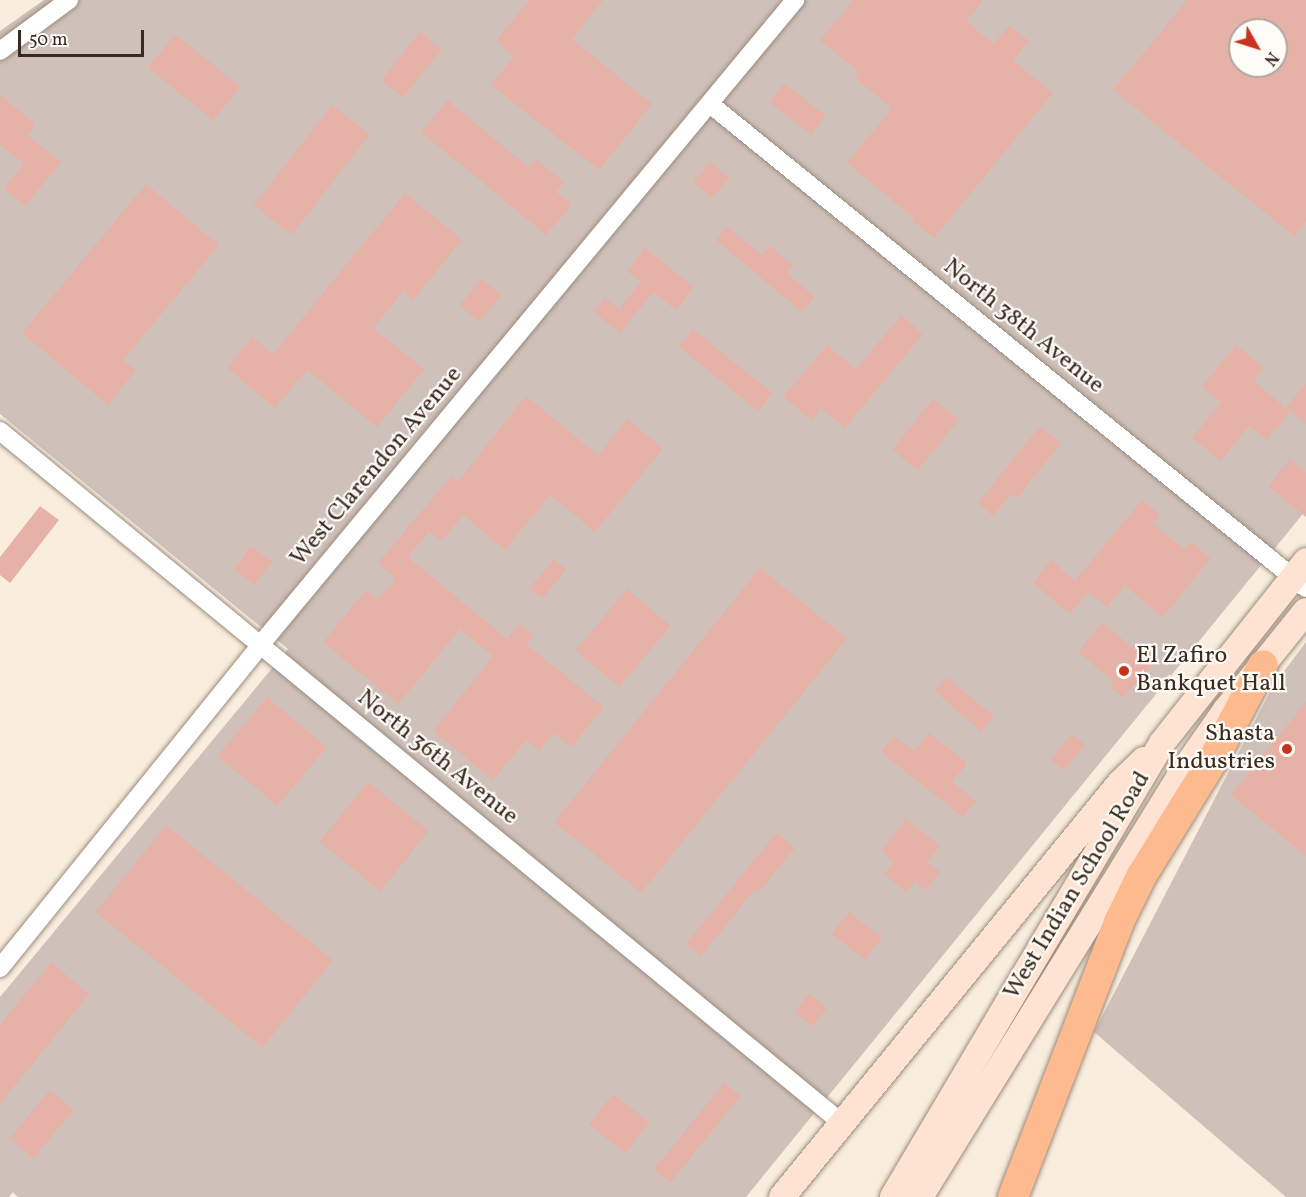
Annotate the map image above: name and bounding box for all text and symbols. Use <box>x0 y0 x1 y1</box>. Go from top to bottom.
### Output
scale bar <box>21 18 147 56</box>
north arrow <box>1228 18 1288 78</box>
text: 50 m <box>29 28 68 53</box>
text: N <box>1258 47 1283 70</box>
street label: North 38th Avenue <box>937 253 1109 401</box>
street label: West Clarendon Avenue <box>285 361 469 573</box>
place label: El Zafiro Bankquet Hall <box>1136 643 1286 699</box>
marker: El Zafiro Bankquet Hall <box>1117 664 1131 678</box>
street label: North 36th Avenue <box>351 684 523 832</box>
place label: Shasta Industries <box>1167 721 1275 777</box>
marker: Shasta Industries <box>1280 742 1294 756</box>
street label: West Indian School Road <box>998 767 1158 1005</box>

